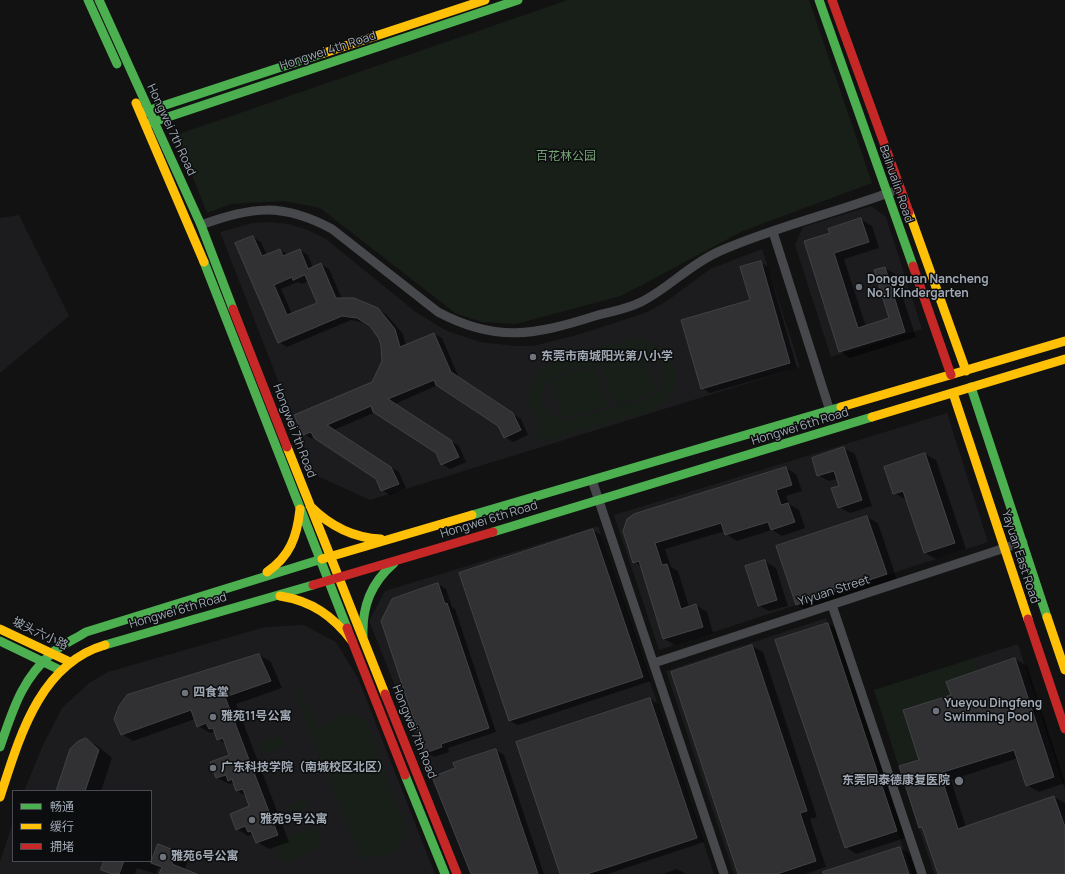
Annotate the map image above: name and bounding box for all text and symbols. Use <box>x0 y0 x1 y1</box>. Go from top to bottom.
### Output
street label: Hongwei 4th Road <box>278 29 378 73</box>
street label: Hongwei 7th Road <box>143 82 199 178</box>
street label: Baihualin Road <box>876 143 916 225</box>
park label: 百花林公园 <box>536 150 596 164</box>
place label: Dongguan Nancheng No.1 Kindergarten <box>867 273 989 301</box>
marker: Dongguan Nancheng No.1 Kindergarten <box>854 282 864 292</box>
place label: 东莞市南城阳光第八小学 <box>541 350 673 364</box>
marker: 东莞市南城阳光第八小学 <box>528 352 538 362</box>
street label: Hongwei 7th Road <box>269 382 319 480</box>
street label: Hongwei 6th Road <box>750 405 850 449</box>
street label: Hongwei 6th Road <box>439 498 539 542</box>
street label: Yayuan East Road <box>998 509 1042 605</box>
street label: Yiyuan Street <box>796 573 872 609</box>
street label: Hongwei 6th Road <box>127 590 229 632</box>
street label: 坡头六小路 <box>10 615 70 653</box>
street label: Hongwei 7th Road <box>389 683 439 781</box>
place label: 四食堂 <box>193 686 229 700</box>
marker: 四食堂 <box>180 688 190 698</box>
place label: Yueyou Dingfeng Swimming Pool <box>944 697 1042 725</box>
marker: Yueyou Dingfeng Swimming Pool <box>931 706 941 716</box>
place label: 雅苑11号公寓 <box>221 710 292 724</box>
marker: 雅苑11号公寓 <box>208 712 218 722</box>
place label: 广东科技学院（南城校区北区） <box>221 761 389 775</box>
marker: 广东科技学院（南城校区北区） <box>208 763 218 773</box>
place label: 东莞同泰德康复医院 <box>842 774 950 788</box>
marker: 东莞同泰德康复医院 <box>953 775 965 787</box>
legend <box>12 790 152 862</box>
text: 畅通 <box>50 798 74 815</box>
place label: 雅苑9号公寓 <box>260 813 327 827</box>
marker: 雅苑9号公寓 <box>247 815 257 825</box>
text: 缓行 <box>50 818 74 835</box>
text: 拥堵 <box>50 838 74 855</box>
place label: 雅苑6号公寓 <box>171 850 238 864</box>
marker: 雅苑6号公寓 <box>158 852 168 862</box>

